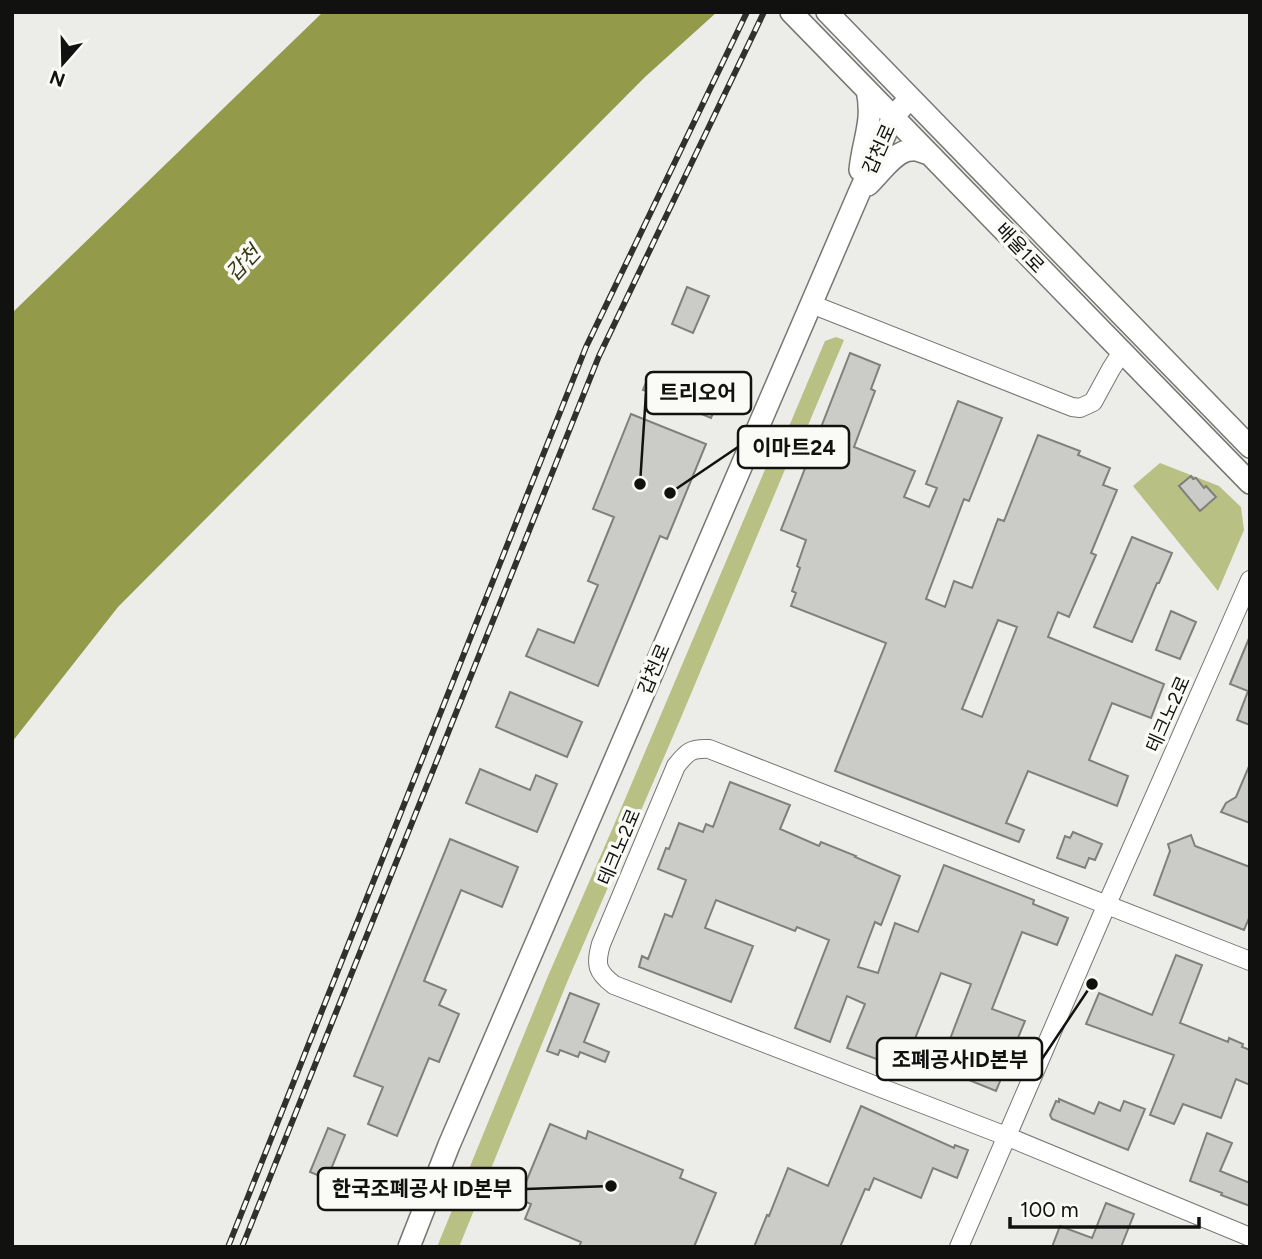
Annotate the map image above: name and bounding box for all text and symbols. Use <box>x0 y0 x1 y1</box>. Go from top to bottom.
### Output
north arrow <box>28 28 98 98</box>
text: N <box>47 65 68 92</box>
street label: 갑천로 <box>858 120 900 178</box>
street label: 배울1로 <box>991 218 1049 278</box>
water label: 갑천 <box>221 238 267 286</box>
callout: 트리오어 <box>646 372 751 414</box>
text: 트리오어 <box>659 380 737 405</box>
callout: 이마트24 <box>738 426 849 468</box>
text: 이마트24 <box>752 435 836 460</box>
street label: 갑천로 <box>633 640 675 698</box>
street label: 테크노2로 <box>1141 673 1195 755</box>
street label: 테크노2로 <box>593 805 645 889</box>
callout: 조폐공사ID본부 <box>877 1038 1042 1080</box>
text: 조폐공사ID본부 <box>892 1047 1028 1072</box>
callout: 한국조폐공사 ID본부 <box>318 1168 526 1210</box>
text: 한국조폐공사 ID본부 <box>332 1176 512 1201</box>
scale bar <box>1010 1186 1199 1230</box>
text: 100 m <box>1020 1197 1079 1222</box>

